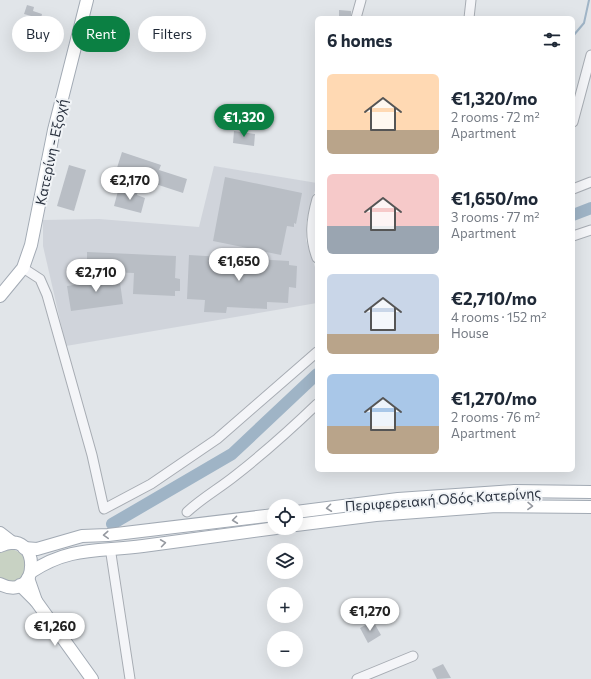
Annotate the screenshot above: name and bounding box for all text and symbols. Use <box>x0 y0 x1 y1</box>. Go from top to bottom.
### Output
chip: Buy <box>12 16 64 52</box>
chip: Rent <box>72 16 130 52</box>
chip: Filters <box>138 16 206 52</box>
icon: filters <box>541 29 563 51</box>
text: 6 homes <box>327 30 392 51</box>
text: €1,320/mo <box>451 88 537 109</box>
icon: home <box>359 90 407 138</box>
street label: Κατερίνη - Εξοχή <box>31 97 71 207</box>
pin: €1,320 <box>211 104 277 138</box>
text: €1,320 <box>223 109 265 125</box>
text: 2 rooms · 72 m² <box>451 109 540 125</box>
text: Apartment <box>451 125 516 141</box>
pin: €2,170 <box>97 167 163 201</box>
text: €2,170 <box>110 172 150 188</box>
text: €1,650/mo <box>451 188 538 209</box>
icon: home <box>359 190 407 238</box>
text: 3 rooms · 77 m² <box>451 209 540 225</box>
text: Apartment <box>451 225 516 241</box>
pin: €1,650 <box>206 248 272 282</box>
text: €1,650 <box>218 253 260 269</box>
pin: €2,710 <box>63 259 129 293</box>
text: €2,710 <box>75 264 117 280</box>
text: €2,710/mo <box>451 288 537 309</box>
icon: home <box>359 290 407 338</box>
text: 4 rooms · 152 m² <box>451 309 546 325</box>
text: House <box>451 325 489 341</box>
text: €1,270/mo <box>451 388 537 409</box>
icon: home <box>359 390 407 438</box>
text: 2 rooms · 76 m² <box>451 409 540 425</box>
text: Apartment <box>451 425 516 441</box>
street label: Περιφερειακή Οδός Κατερίνης <box>344 484 542 514</box>
map controls <box>267 499 303 667</box>
button: locate <box>267 499 303 535</box>
one-way arrow <box>527 502 533 510</box>
one-way arrow <box>326 503 332 512</box>
one-way arrow <box>232 515 238 524</box>
one-way arrow <box>103 531 109 540</box>
one-way arrow <box>160 539 166 548</box>
button: layers <box>267 543 303 579</box>
button: + <box>267 587 303 623</box>
pin: €1,270 <box>337 598 403 632</box>
text: €1,270 <box>349 603 391 619</box>
pin: €1,260 <box>22 613 88 647</box>
text: €1,260 <box>34 618 76 634</box>
button: − <box>267 631 303 667</box>

